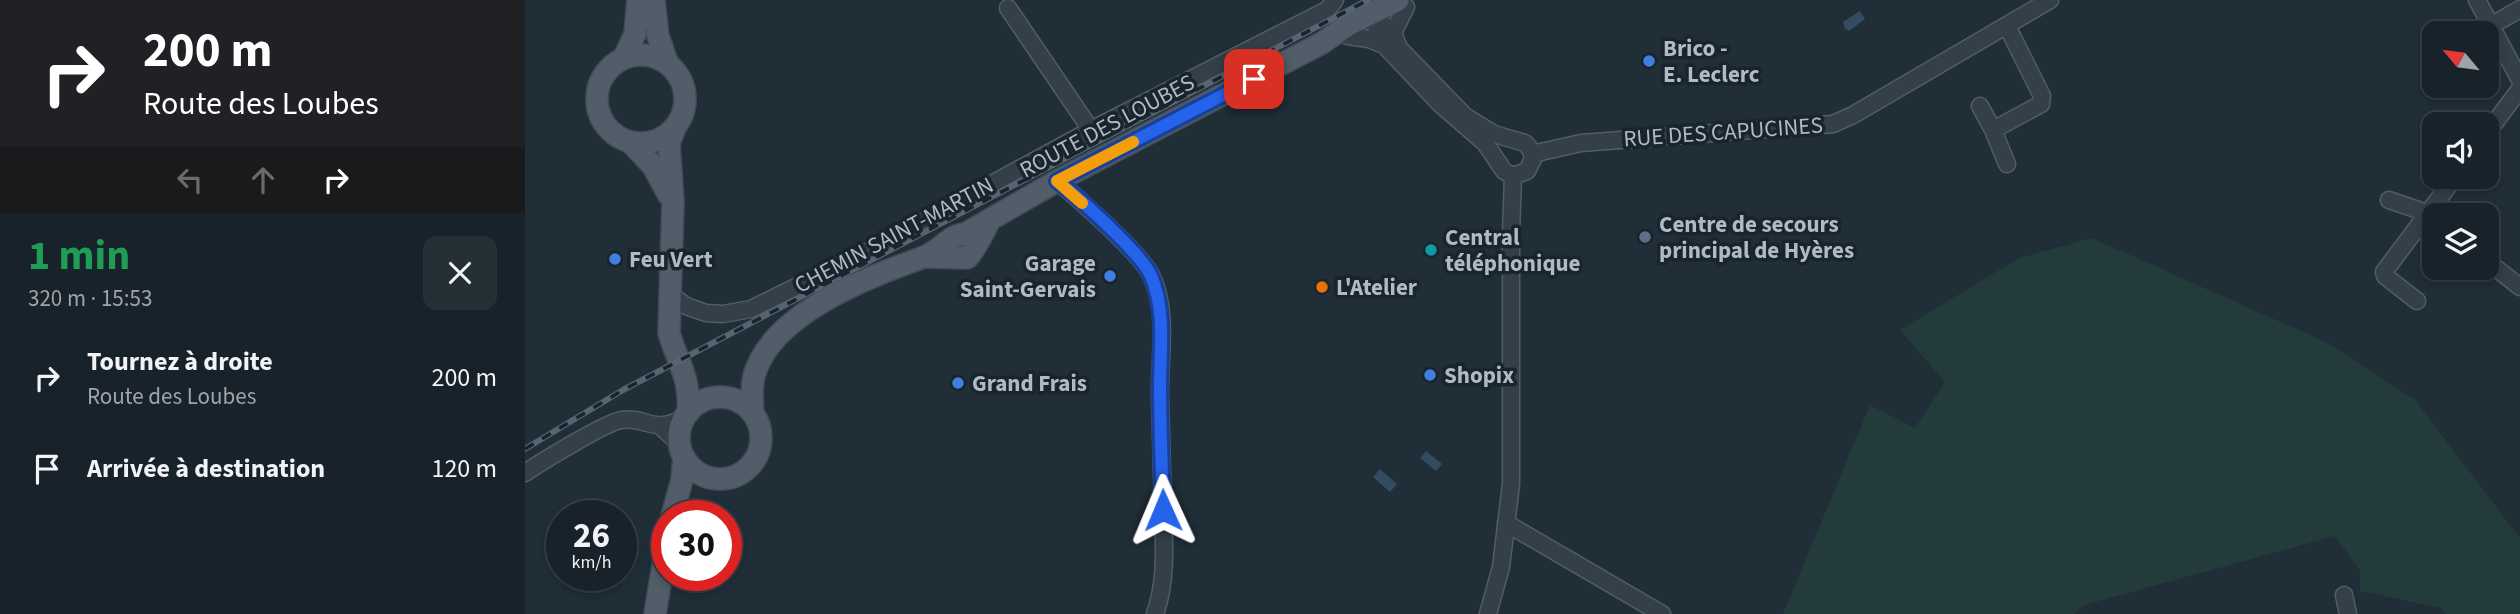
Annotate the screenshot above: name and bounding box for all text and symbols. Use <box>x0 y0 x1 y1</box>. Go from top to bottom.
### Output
text: 200 m <box>143 16 272 86</box>
north arrow <box>2422 21 2499 98</box>
map controls <box>2422 21 2499 280</box>
icon: right <box>28 28 119 119</box>
place label: Brico - E. Leclerc <box>1663 32 1760 91</box>
pin <box>1224 49 1284 109</box>
marker: Brico - E. Leclerc <box>1641 53 1657 69</box>
icon: arrive <box>1235 60 1273 98</box>
street label: ROUTE DES LOUBES <box>1014 66 1200 186</box>
text: Route des Loubes <box>143 81 379 127</box>
street label: RUE DES CAPUCINES <box>1622 109 1824 155</box>
button: sound <box>2422 112 2499 189</box>
icon: left <box>171 161 209 199</box>
icon: ahead <box>244 161 282 199</box>
icon: right <box>317 161 355 199</box>
street label: CHEMIN SAINT-MARTIN <box>789 168 999 302</box>
button: layers <box>2422 203 2499 280</box>
place label: Centre de secours principal de Hyères <box>1659 208 1854 267</box>
place label: Central téléphonique <box>1445 221 1581 280</box>
text: 1 min <box>28 226 130 286</box>
marker: Centre de secours principal de Hyères <box>1637 229 1653 245</box>
button: close <box>423 236 497 310</box>
marker: Central téléphonique <box>1423 242 1439 258</box>
place label: Feu Vert <box>629 243 713 276</box>
place label: Garage Saint-Gervais <box>960 247 1096 306</box>
marker: Feu Vert <box>607 251 623 267</box>
marker: Garage Saint-Gervais <box>1102 268 1118 284</box>
place label: L'Atelier <box>1336 271 1418 304</box>
marker: L'Atelier <box>1314 279 1330 295</box>
text: 320 m · 15:53 <box>28 282 152 315</box>
text: Tournez à droite <box>87 343 273 380</box>
icon: right <box>28 359 66 397</box>
text: 200 m <box>431 359 497 396</box>
place label: Shopix <box>1444 359 1514 392</box>
place label: Grand Frais <box>972 367 1087 400</box>
marker: Shopix <box>1422 367 1438 383</box>
marker: Grand Frais <box>950 375 966 391</box>
text: Route des Loubes <box>87 380 256 413</box>
icon: arrive <box>28 450 66 488</box>
text: Arrivée à destination <box>87 450 325 487</box>
text: 120 m <box>431 450 497 487</box>
position arrow <box>1126 473 1200 547</box>
speed limit sign: 30 <box>651 500 742 591</box>
text: 26 <box>573 511 610 561</box>
text: km/h <box>572 550 611 575</box>

